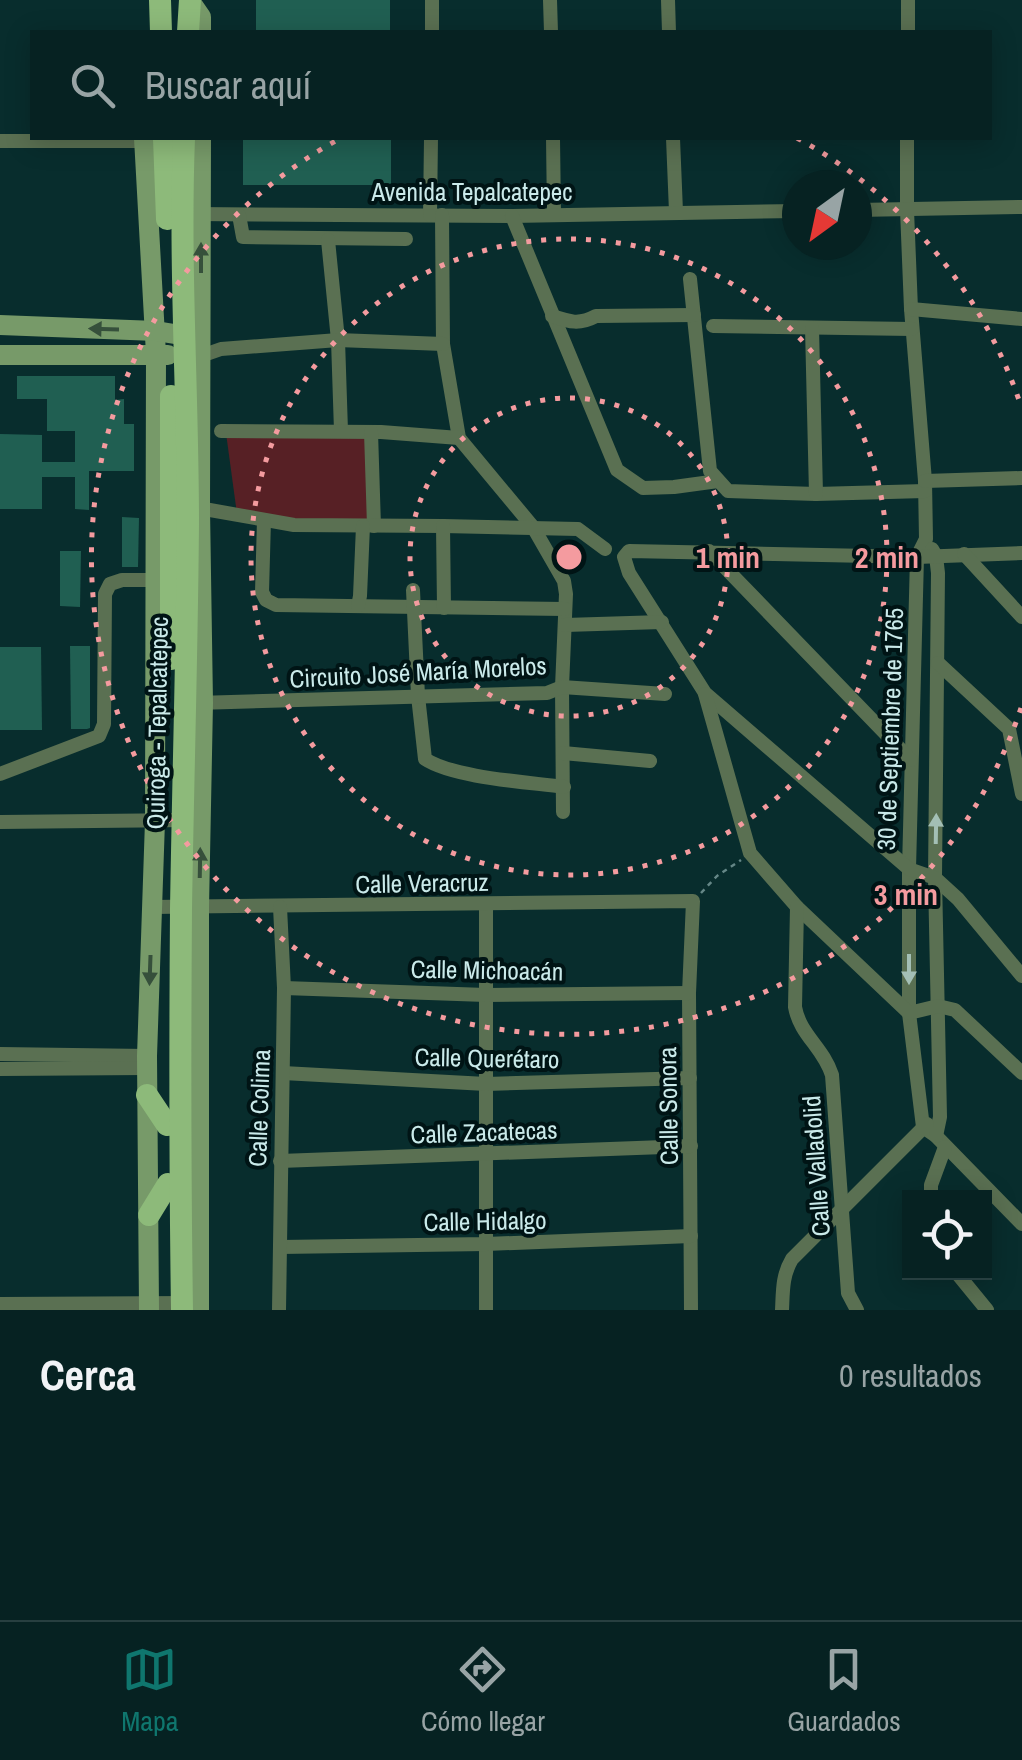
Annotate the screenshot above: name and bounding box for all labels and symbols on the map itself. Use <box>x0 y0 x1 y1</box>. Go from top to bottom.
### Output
north arrow <box>782 170 872 260</box>
street label: Avenida Tepalcatepec <box>370 175 573 209</box>
one-way arrow <box>193 241 209 273</box>
one-way arrow <box>88 321 120 337</box>
text: 1 min <box>696 537 760 577</box>
text: 2 min <box>855 537 919 577</box>
centre of rings <box>551 539 587 575</box>
street label: 30 de Septiembre de 1765 <box>869 607 911 851</box>
street label: Quiroga - Tepalcatepec <box>138 616 176 830</box>
street label: Circuito José María Morelos <box>289 648 547 696</box>
one-way arrow <box>928 813 944 845</box>
one-way arrow <box>192 846 208 878</box>
street label: Calle Veracruz <box>355 865 489 901</box>
text: 3 min <box>874 874 938 914</box>
street label: Calle Michoacán <box>410 952 564 988</box>
one-way arrow <box>142 954 158 986</box>
one-way arrow <box>901 954 917 986</box>
street label: Calle Querétaro <box>414 1040 560 1076</box>
street label: Calle Sonora <box>650 1046 686 1166</box>
street label: Calle Colima <box>240 1048 278 1167</box>
street label: Calle Valladolid <box>794 1095 838 1237</box>
street label: Calle Zacatecas <box>410 1112 558 1152</box>
street label: Calle Hidalgo <box>423 1203 547 1239</box>

